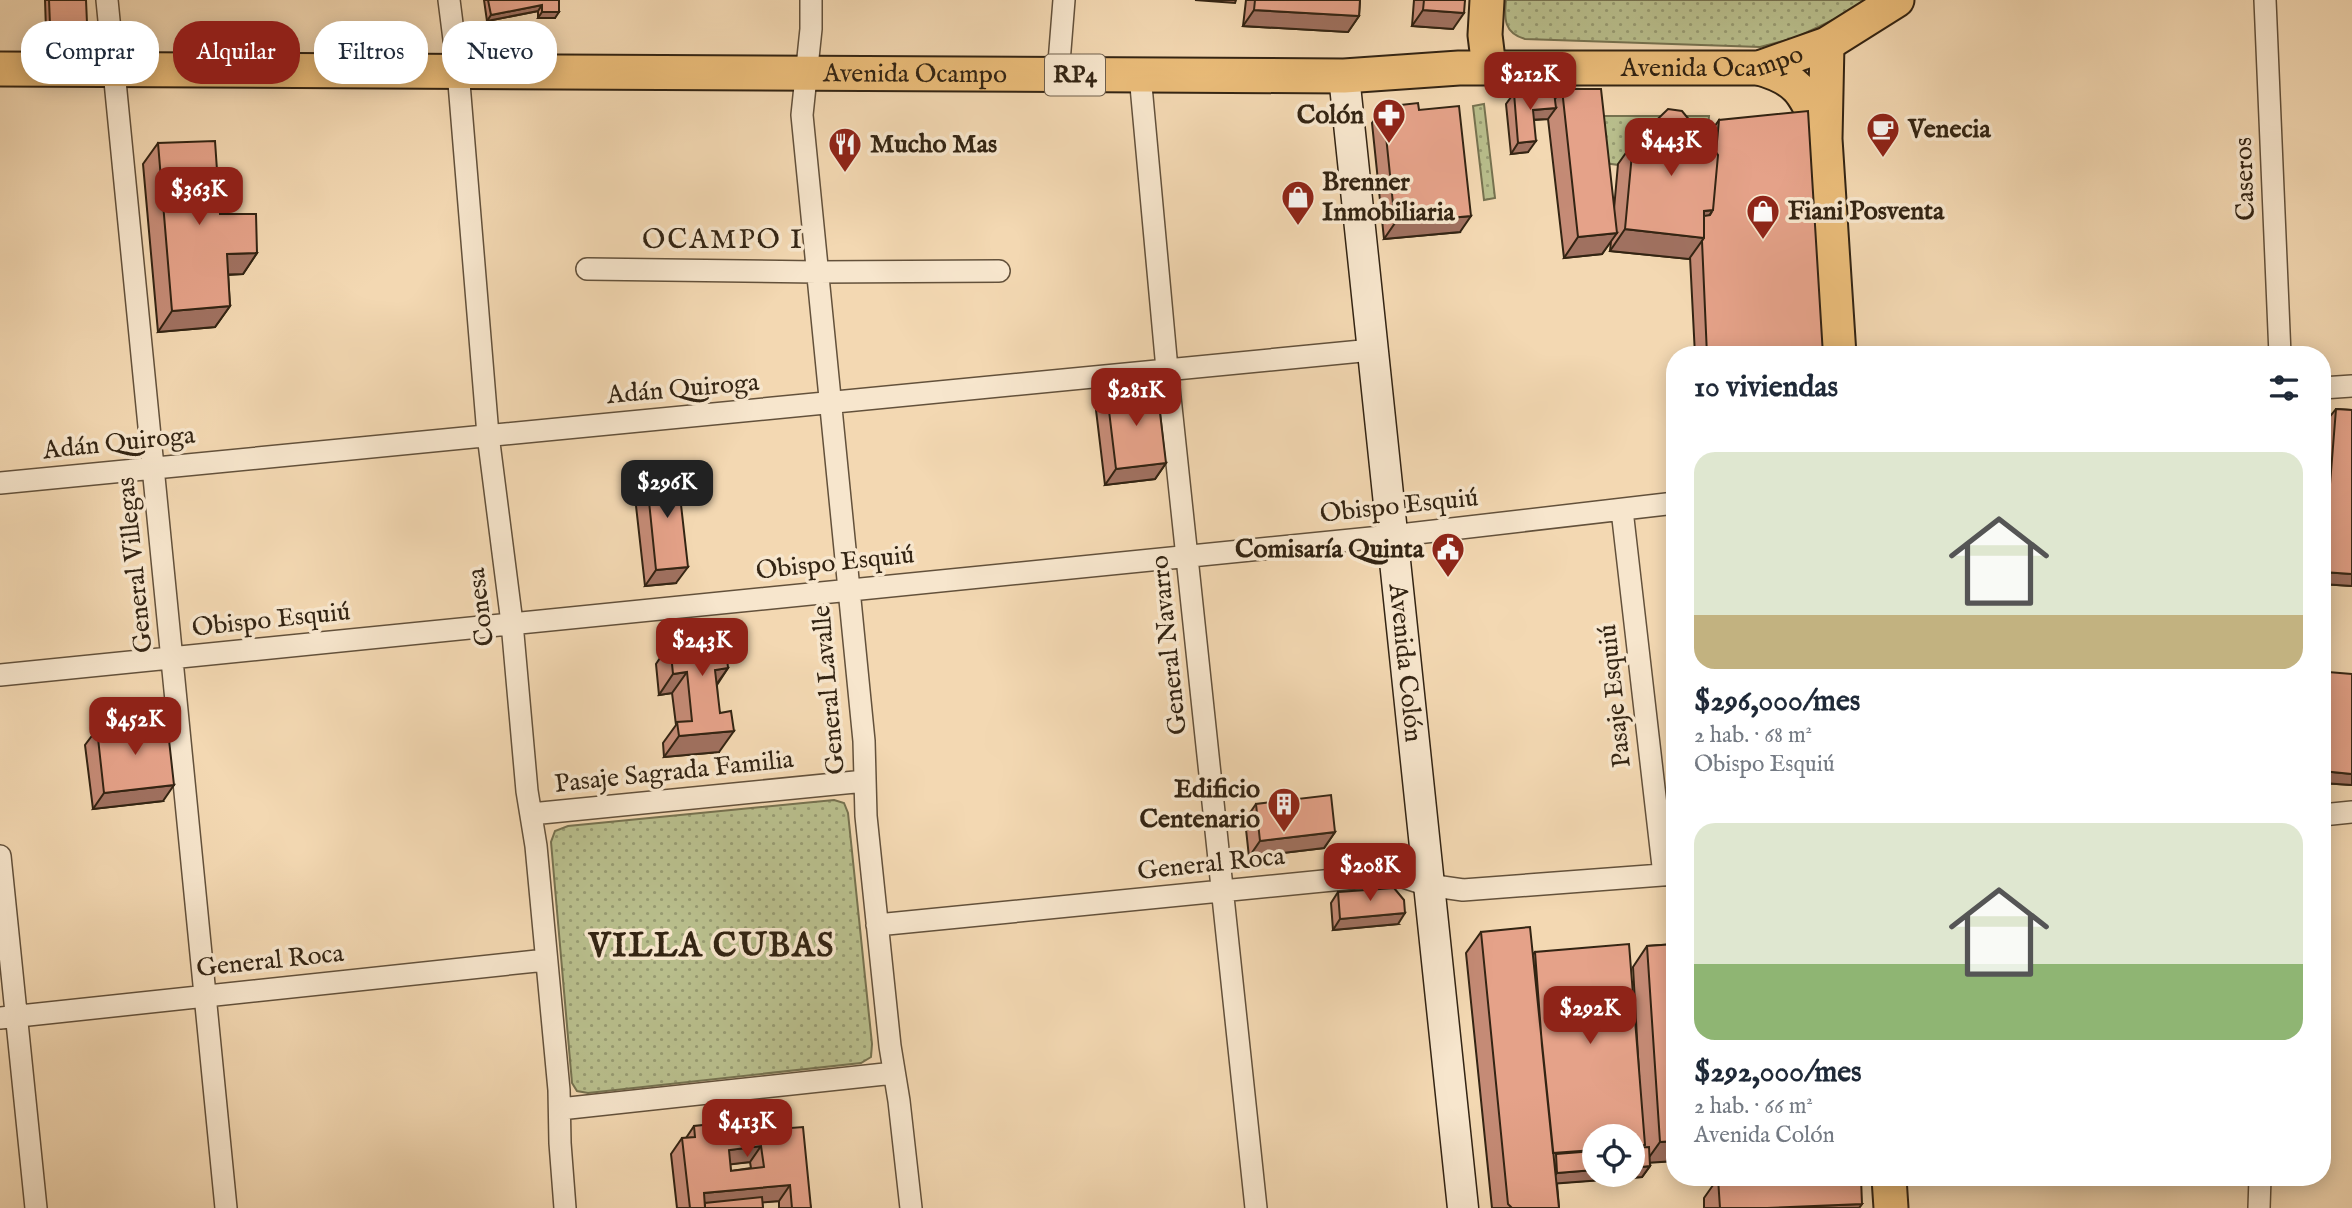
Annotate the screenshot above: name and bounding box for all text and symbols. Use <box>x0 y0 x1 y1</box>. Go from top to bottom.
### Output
chip: Comprar <box>21 21 159 84</box>
chip: Alquilar <box>173 21 300 84</box>
chip: Filtros <box>314 21 428 84</box>
chip: Nuevo <box>442 21 557 84</box>
street label: Avenida Ocampo <box>1620 37 1808 85</box>
pin: $212K <box>1481 52 1579 112</box>
road number: RP4 <box>1045 54 1105 96</box>
street label: Avenida Ocampo <box>822 57 1007 91</box>
text: $212K <box>1500 60 1560 89</box>
pharmacy icon: Colón <box>1370 96 1408 145</box>
place label: Colón <box>1297 99 1364 132</box>
cafe icon: Venecia <box>1864 110 1902 159</box>
place label: Venecia <box>1907 113 1992 146</box>
pin: $443K <box>1622 118 1720 178</box>
restaurant icon: Mucho Mas <box>826 125 864 174</box>
text: $443K <box>1641 126 1701 155</box>
place label: Mucho Mas <box>870 128 997 161</box>
street label: Caseros <box>2227 137 2263 221</box>
place label: Brenner Inmobiliaria <box>1322 166 1456 229</box>
pin: $363K <box>150 168 248 227</box>
text: $363K <box>171 175 227 204</box>
shop icon: Brenner Inmobiliaria <box>1279 178 1317 227</box>
shop icon: Fiani Posventa <box>1744 192 1782 241</box>
place label: Fiani Posventa <box>1788 195 1945 228</box>
district label: OCAMPO I <box>642 223 804 258</box>
street label: Adán Quiroga <box>604 366 761 412</box>
pin: $281K <box>1087 368 1185 428</box>
text: 10 viviendas <box>1694 369 1838 407</box>
icon: filters <box>2265 369 2303 407</box>
text: $281K <box>1107 376 1165 405</box>
street label: Adán Quiroga <box>40 419 197 468</box>
pin: $296K <box>618 461 716 520</box>
text: $296K <box>637 468 697 497</box>
street label: General Villegas <box>109 476 161 654</box>
street label: Obispo Esquiú <box>1318 481 1480 531</box>
icon: home <box>1936 498 2062 624</box>
public building icon: Comisaría Quinta <box>1429 530 1467 579</box>
place label: Comisaría Quinta <box>1235 533 1425 566</box>
street label: Obispo Esquiú <box>754 538 916 588</box>
street label: General Navarro <box>1143 554 1195 736</box>
street label: Conesa <box>460 565 502 648</box>
street label: Avenida Colón <box>1381 581 1430 744</box>
street label: Obispo Esquiú <box>190 595 352 645</box>
street label: General Lavalle <box>805 604 853 776</box>
pin: $243K <box>653 618 751 678</box>
street label: Pasaje Esquiú <box>1591 623 1639 769</box>
text: $243K <box>672 626 732 655</box>
text: $296,000/mes <box>1694 683 1860 721</box>
pin: $452K <box>86 698 184 757</box>
text: $452K <box>105 705 165 734</box>
text: 2 hab. · 68 m² <box>1694 721 1812 750</box>
street label: Pasaje Sagrada Familia <box>553 743 796 801</box>
text: Obispo Esquiú <box>1694 750 1835 779</box>
place label: Edificio Centenario <box>1139 773 1260 836</box>
building icon: Edificio Centenario <box>1265 785 1303 834</box>
street label: General Roca <box>1136 840 1287 888</box>
pin: $208K <box>1321 844 1419 903</box>
text: $208K <box>1340 851 1400 880</box>
icon: home <box>1936 869 2062 995</box>
district label: VILLA CUBAS <box>588 926 835 968</box>
street label: General Roca <box>195 937 346 985</box>
pin: $292K <box>1541 986 1639 1046</box>
text: $292K <box>1560 994 1621 1023</box>
text: $292,000/mes <box>1694 1054 1862 1092</box>
text: 2 hab. · 66 m² <box>1694 1092 1813 1121</box>
pin: $413K <box>698 1100 796 1159</box>
text: $413K <box>718 1107 776 1136</box>
text: Avenida Colón <box>1694 1121 1835 1150</box>
map controls <box>1582 1124 1645 1187</box>
button: locate <box>1582 1124 1645 1187</box>

